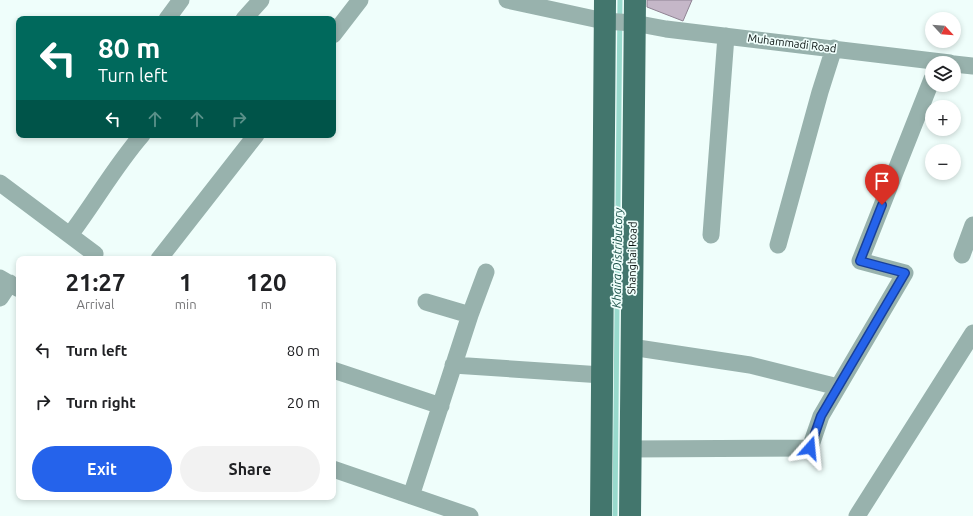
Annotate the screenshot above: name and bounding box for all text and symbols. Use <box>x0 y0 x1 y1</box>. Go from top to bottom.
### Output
north arrow <box>925 12 961 48</box>
map controls <box>925 12 961 180</box>
icon: left <box>32 32 84 84</box>
text: 80 m <box>98 32 160 63</box>
street label: Muhammadi Road <box>747 32 837 54</box>
button: layers <box>925 56 961 92</box>
text: Turn left <box>98 65 168 85</box>
button: + <box>925 100 961 136</box>
icon: left <box>102 108 124 130</box>
icon: ahead <box>144 108 166 130</box>
icon: ahead <box>186 108 208 130</box>
icon: right <box>228 108 250 130</box>
button: − <box>925 144 961 180</box>
pin <box>865 164 899 205</box>
icon: arrive <box>871 170 893 192</box>
water label: Khaira Distributory <box>610 207 624 308</box>
street label: Shanghai Road <box>625 222 639 294</box>
text: 21:27 <box>65 269 125 296</box>
text: 1 <box>179 269 192 296</box>
text: 120 <box>246 269 287 296</box>
text: Arrival <box>76 297 114 311</box>
text: min <box>175 297 197 311</box>
text: m <box>261 297 272 311</box>
icon: left <box>32 339 54 361</box>
text: Turn left <box>66 342 127 359</box>
text: 80 m <box>287 342 320 359</box>
icon: right <box>32 391 54 413</box>
text: Turn right <box>66 394 136 411</box>
text: 20 m <box>287 394 320 411</box>
position arrow <box>789 427 831 469</box>
button: Exit <box>32 446 172 492</box>
button: Share <box>180 446 320 492</box>

